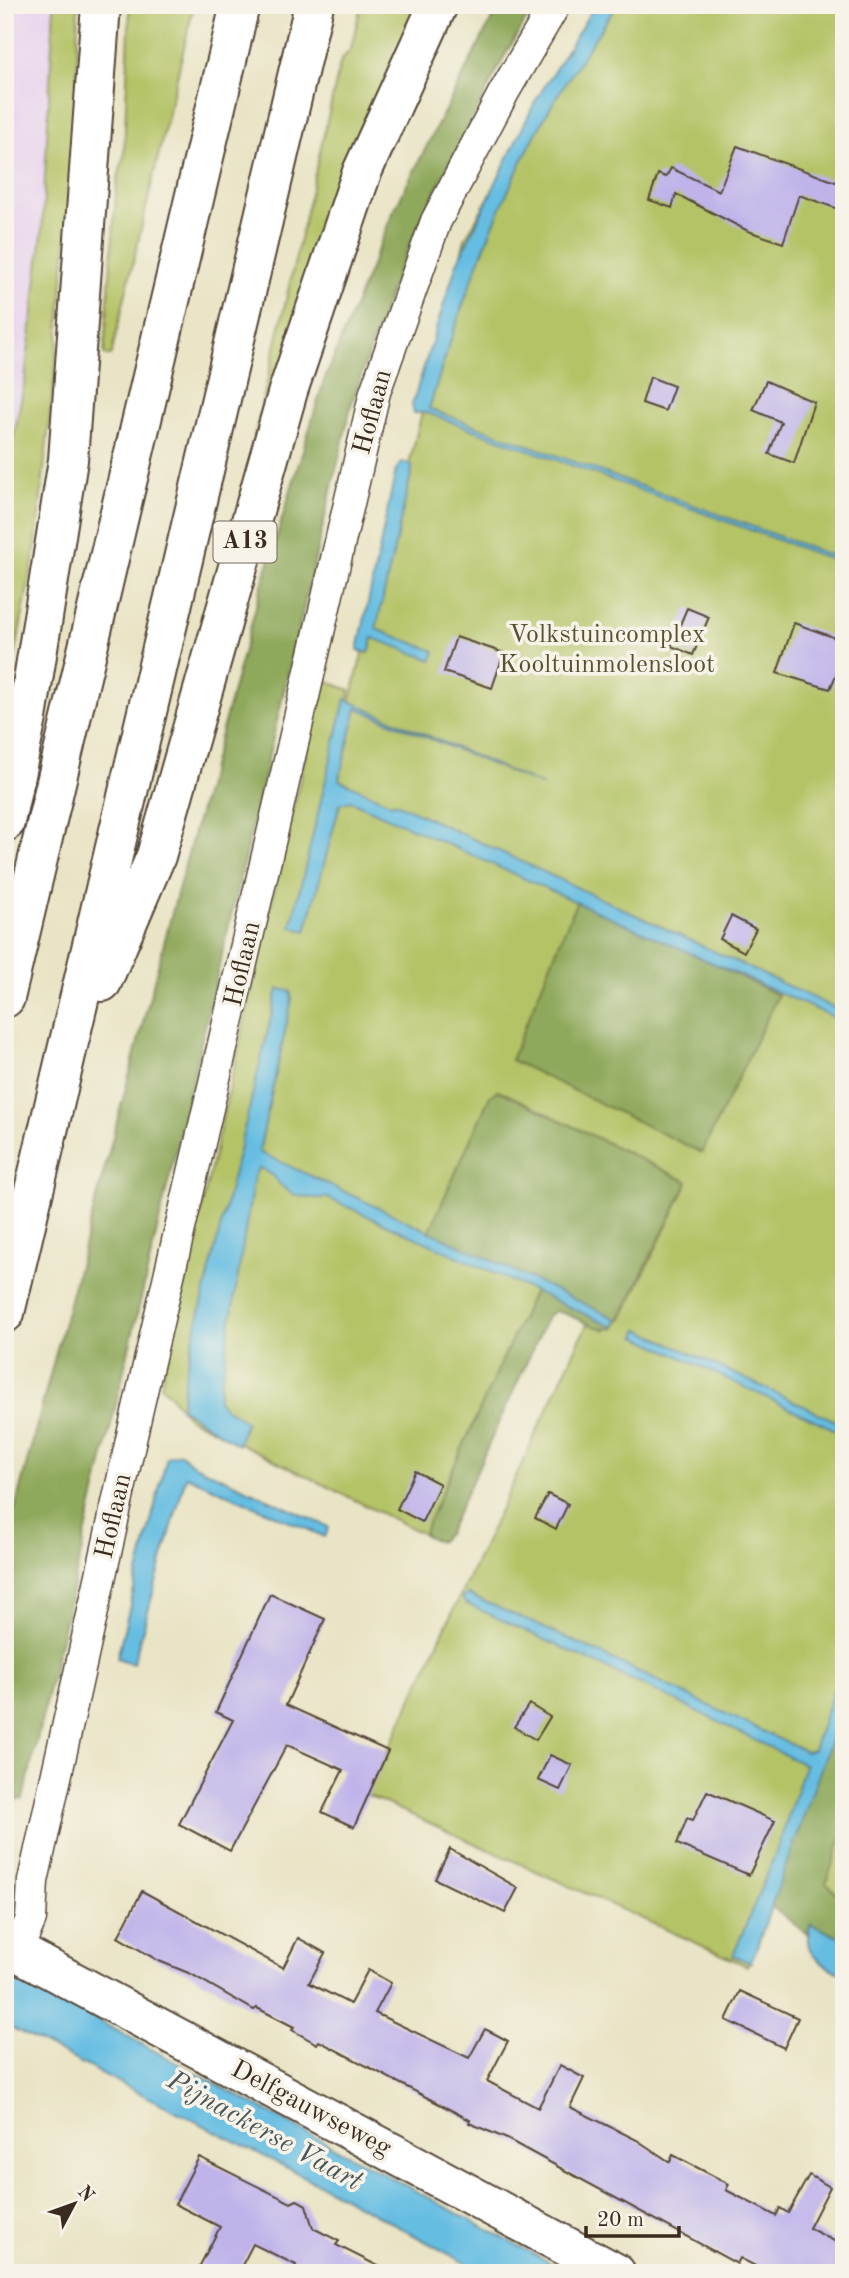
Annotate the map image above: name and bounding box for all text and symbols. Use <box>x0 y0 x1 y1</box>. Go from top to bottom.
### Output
street label: Hoflaan <box>349 367 397 457</box>
road number: A13 <box>214 522 276 562</box>
park label: Volkstuincomplex Kooltuinmolensloot <box>499 622 715 678</box>
street label: Hoflaan <box>221 919 265 1009</box>
street label: Hoflaan <box>92 1471 136 1561</box>
street label: Delfgauwseweg <box>227 2056 395 2162</box>
water label: Pijnackerse Vaart <box>161 2066 367 2198</box>
north arrow <box>38 2170 108 2240</box>
text: N <box>73 2183 97 2207</box>
scale bar <box>586 2194 679 2238</box>
text: 20 m <box>597 2210 644 2231</box>

